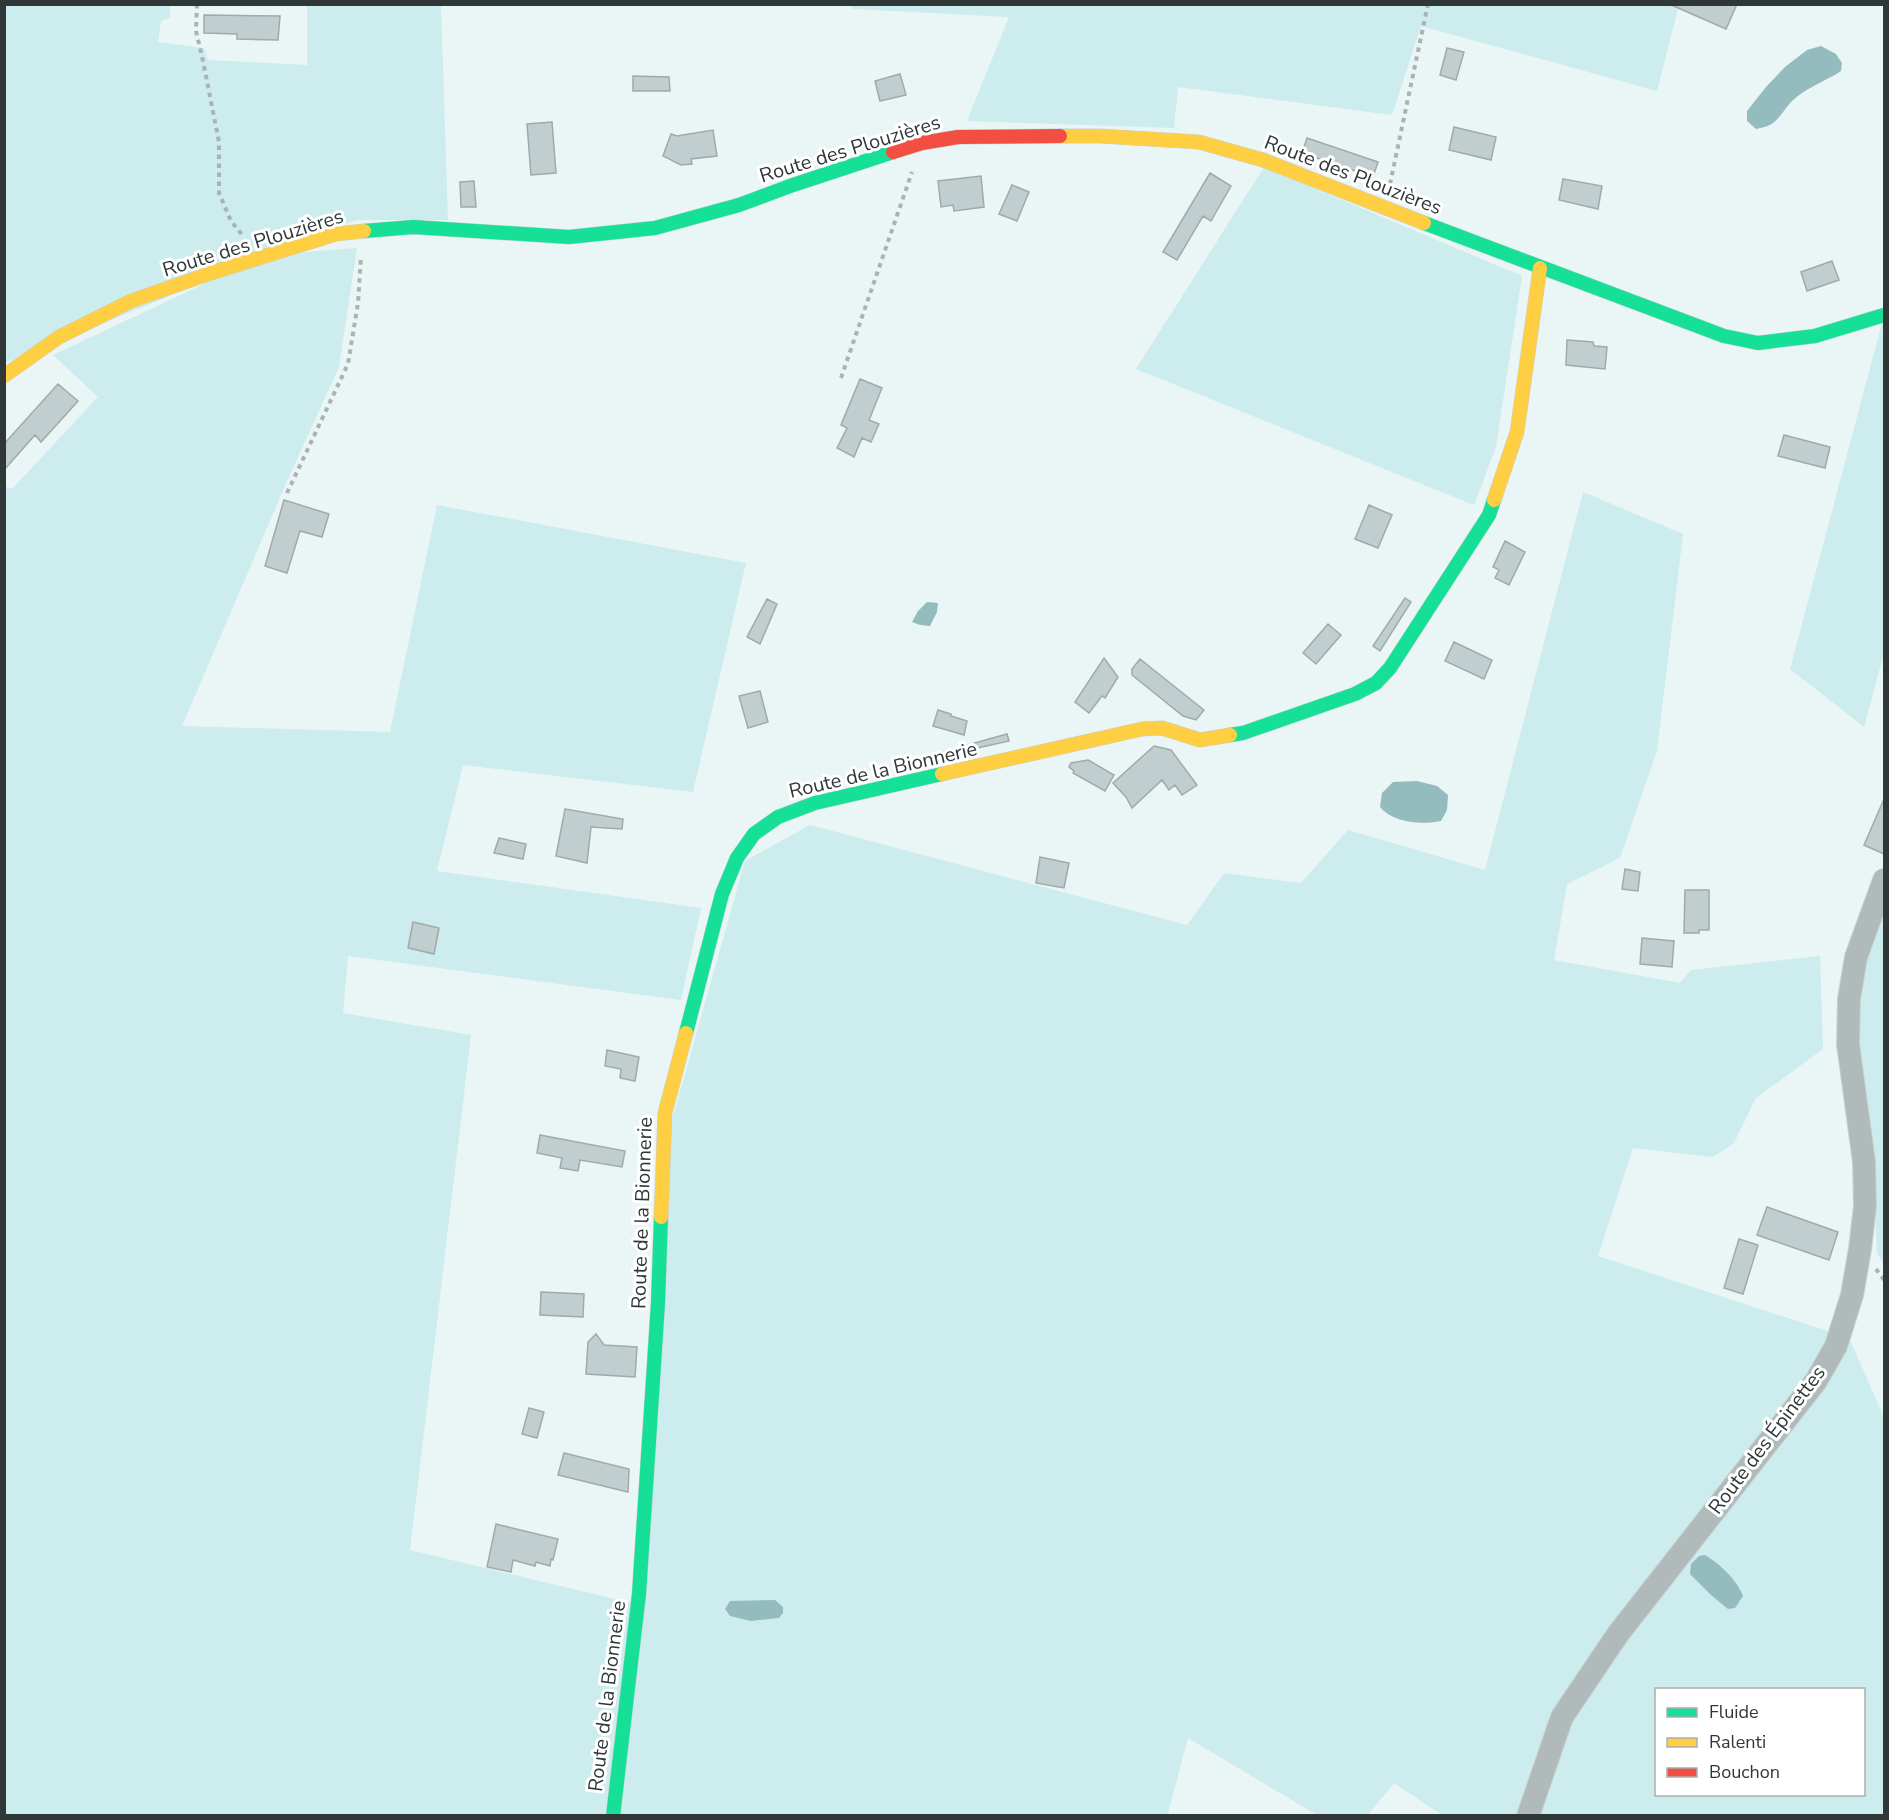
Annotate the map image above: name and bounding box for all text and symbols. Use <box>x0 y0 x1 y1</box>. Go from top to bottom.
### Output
street label: Route des Plouzières <box>756 109 944 189</box>
street label: Route des Plouzières <box>1260 129 1446 221</box>
street label: Route des Plouzières <box>159 203 347 283</box>
street label: Route de la Bionnerie <box>786 735 980 805</box>
street label: Route de la Bionnerie <box>625 1116 659 1310</box>
street label: Route des Épinettes <box>1702 1360 1832 1520</box>
street label: Route de la Bionnerie <box>582 1599 632 1793</box>
legend <box>1655 1688 1865 1796</box>
text: Fluide <box>1709 1700 1759 1724</box>
text: Ralenti <box>1709 1730 1766 1754</box>
text: Bouchon <box>1709 1760 1780 1784</box>

